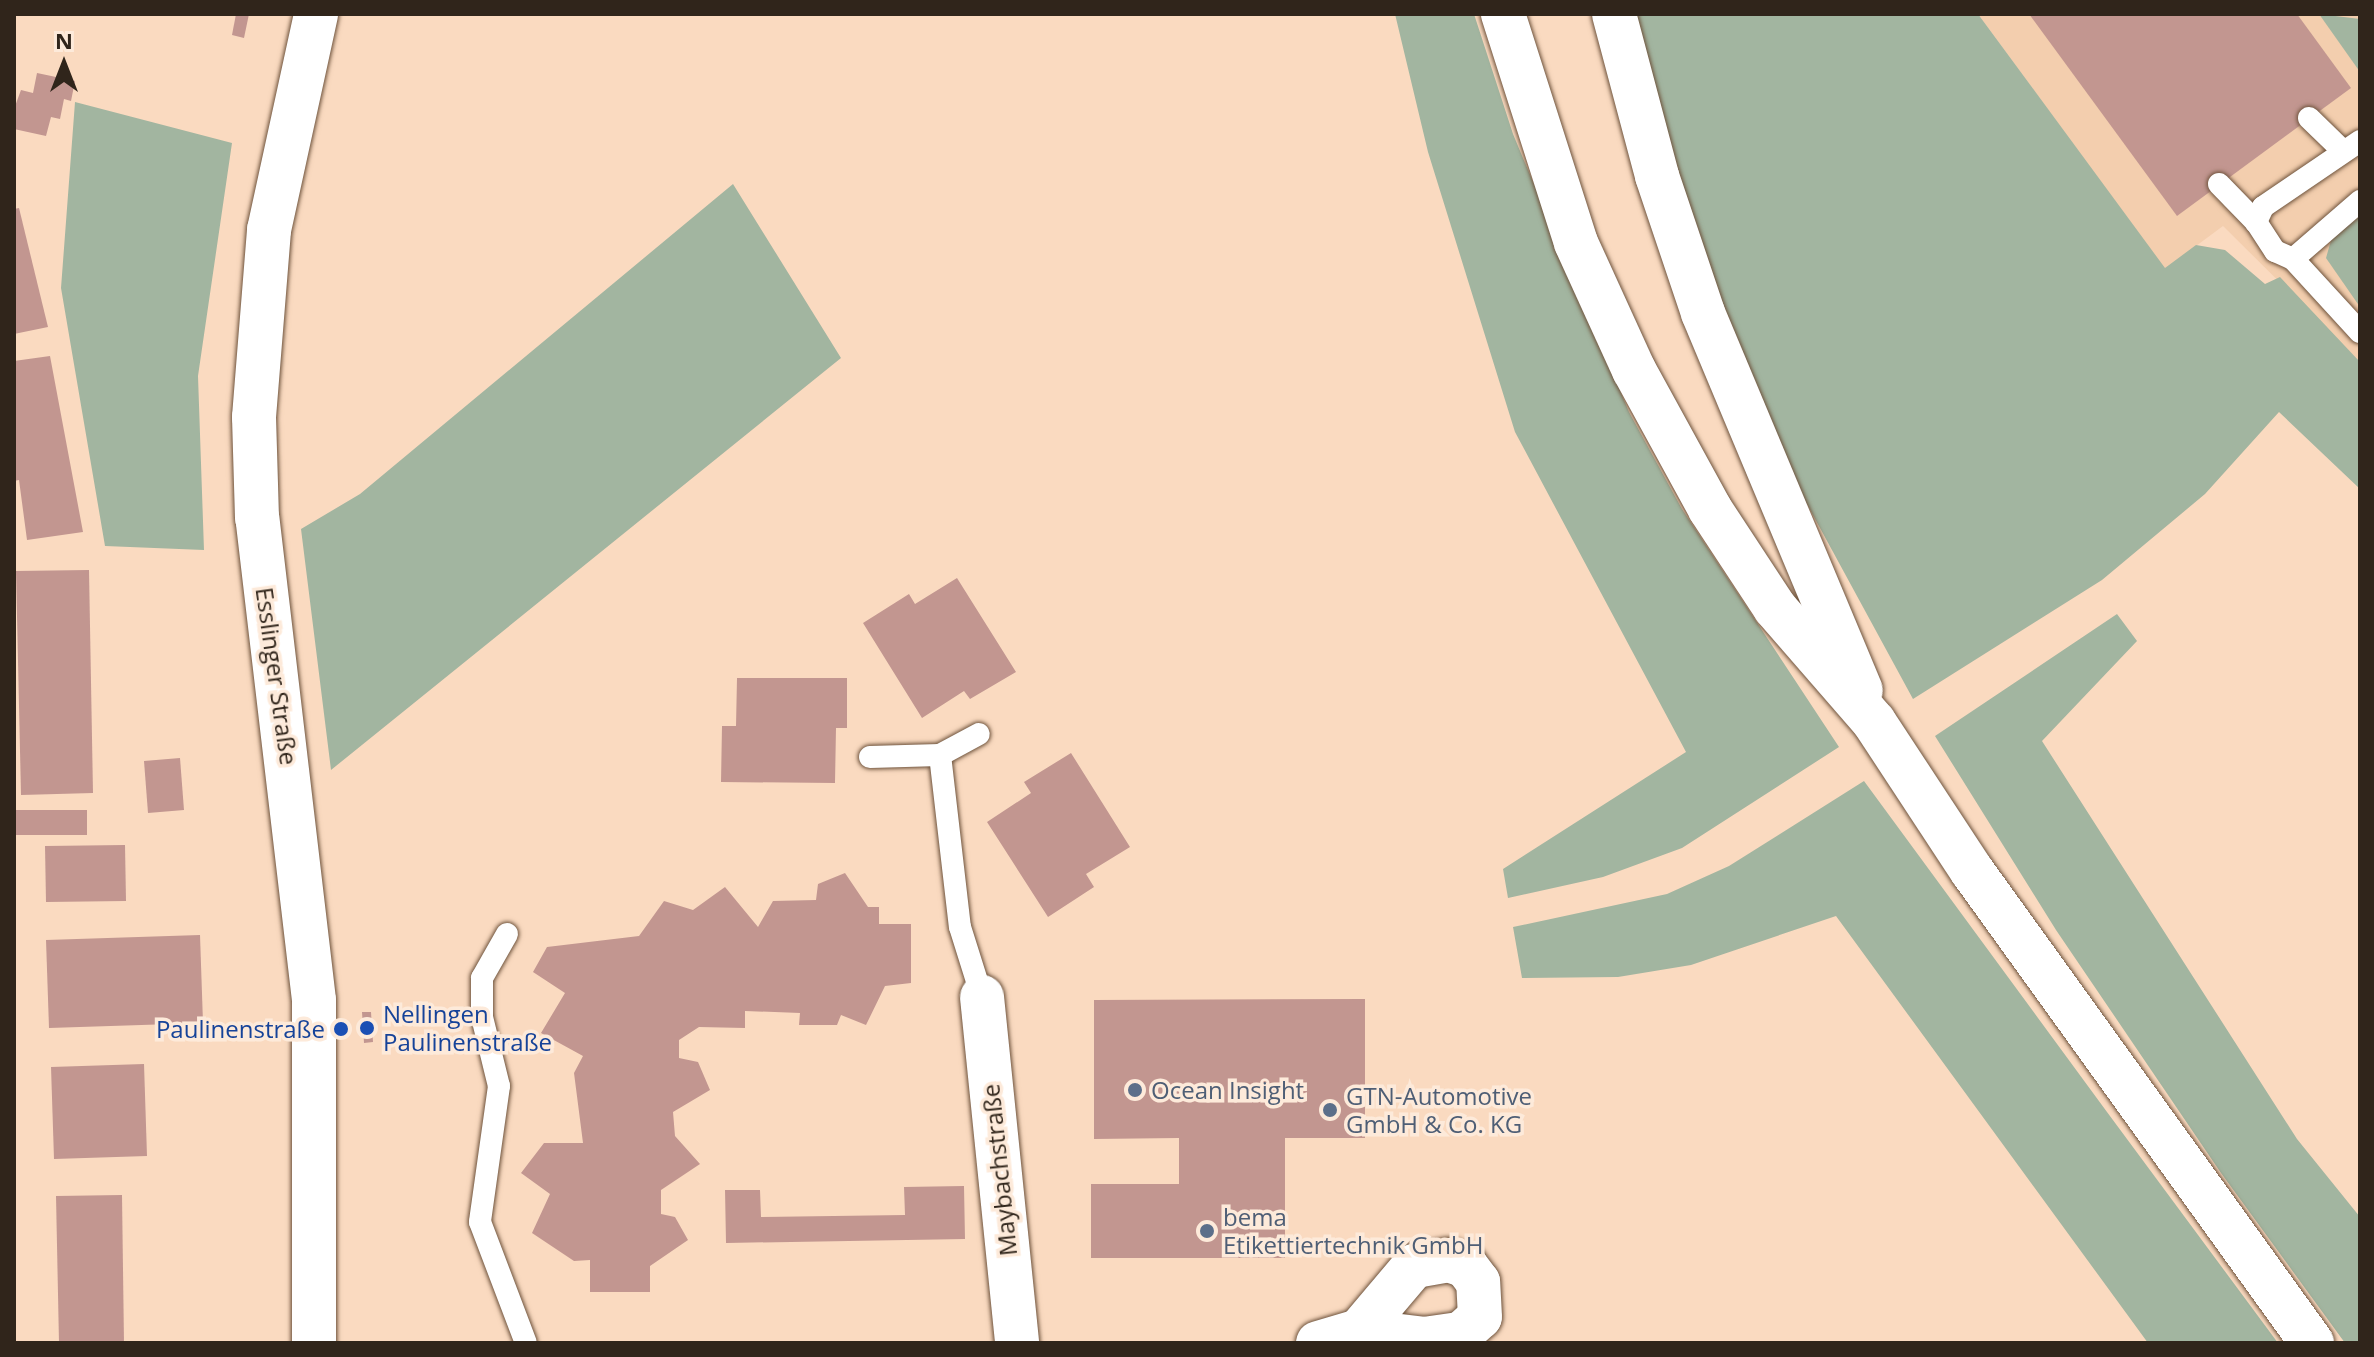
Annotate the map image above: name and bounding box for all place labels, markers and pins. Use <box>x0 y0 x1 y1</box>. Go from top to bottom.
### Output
place label: Nellingen Paulinenstraße <box>383 1000 552 1056</box>
place label: Paulinenstraße <box>156 1015 325 1043</box>
marker: Nellingen Paulinenstraße <box>358 1019 376 1037</box>
marker: Paulinenstraße <box>332 1020 350 1038</box>
place label: Ocean Insight <box>1151 1076 1304 1104</box>
marker: Ocean Insight <box>1126 1081 1144 1099</box>
place label: GTN-Automotive GmbH & Co. KG <box>1346 1082 1532 1138</box>
marker: GTN-Automotive GmbH & Co. KG <box>1321 1101 1339 1119</box>
place label: bema Etikettiertechnik GmbH <box>1223 1203 1483 1259</box>
marker: bema Etikettiertechnik GmbH <box>1198 1222 1216 1240</box>

